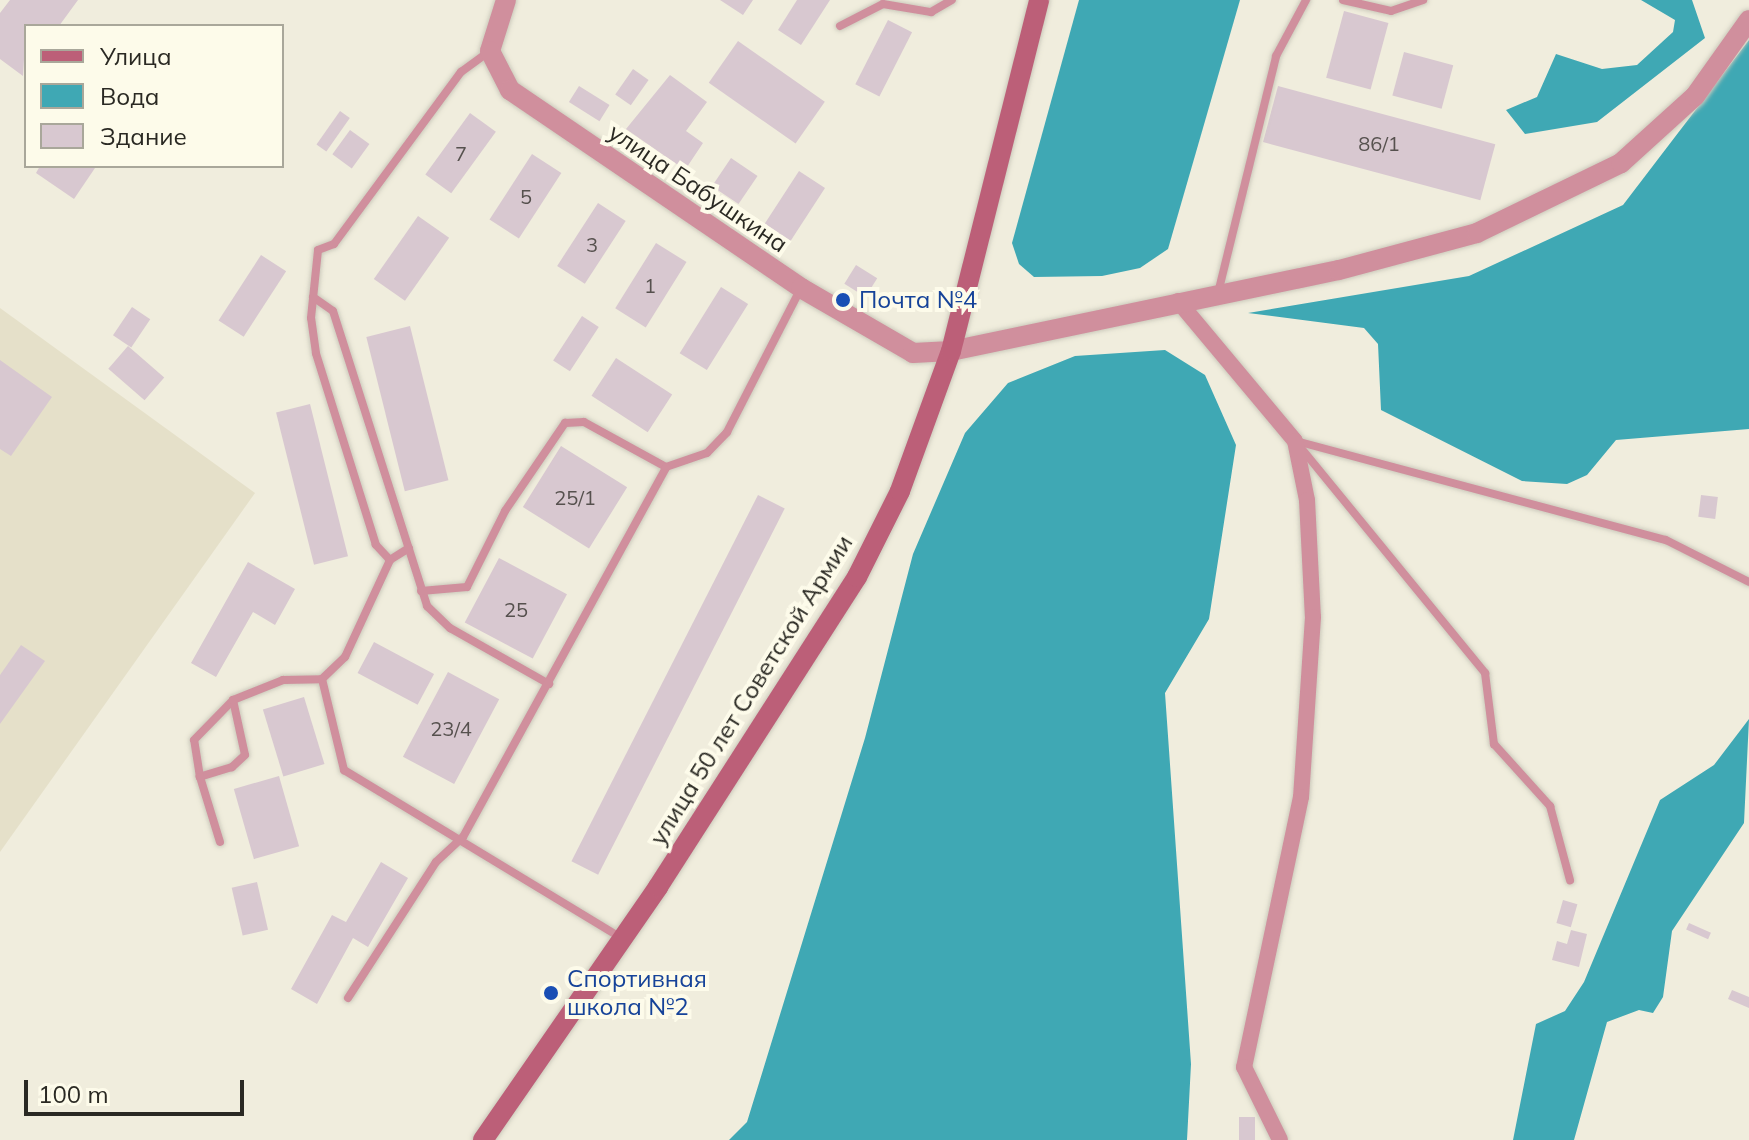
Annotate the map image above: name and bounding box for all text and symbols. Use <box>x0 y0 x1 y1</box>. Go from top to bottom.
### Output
legend <box>24 24 284 168</box>
text: Улица <box>100 41 172 71</box>
text: Вода <box>100 81 160 111</box>
street label: улица Бабушкина <box>603 117 793 259</box>
text: Здание <box>100 121 187 151</box>
house number: 86/1 <box>1358 131 1400 155</box>
house number: 7 <box>455 141 467 165</box>
house number: 5 <box>520 184 532 208</box>
house number: 3 <box>586 232 598 256</box>
house number: 1 <box>644 273 656 297</box>
place label: Почта №4 <box>859 286 977 314</box>
marker: Почта №4 <box>834 291 852 309</box>
house number: 25/1 <box>554 485 596 509</box>
street label: улица 50 лет Советской Армии <box>643 530 859 850</box>
house number: 25 <box>504 597 528 621</box>
house number: 23/4 <box>430 716 472 740</box>
place label: Спортивная школа №2 <box>567 965 707 1021</box>
marker: Спортивная школа №2 <box>542 984 560 1002</box>
scale bar <box>28 1064 248 1114</box>
text: 100 m <box>38 1079 109 1109</box>

